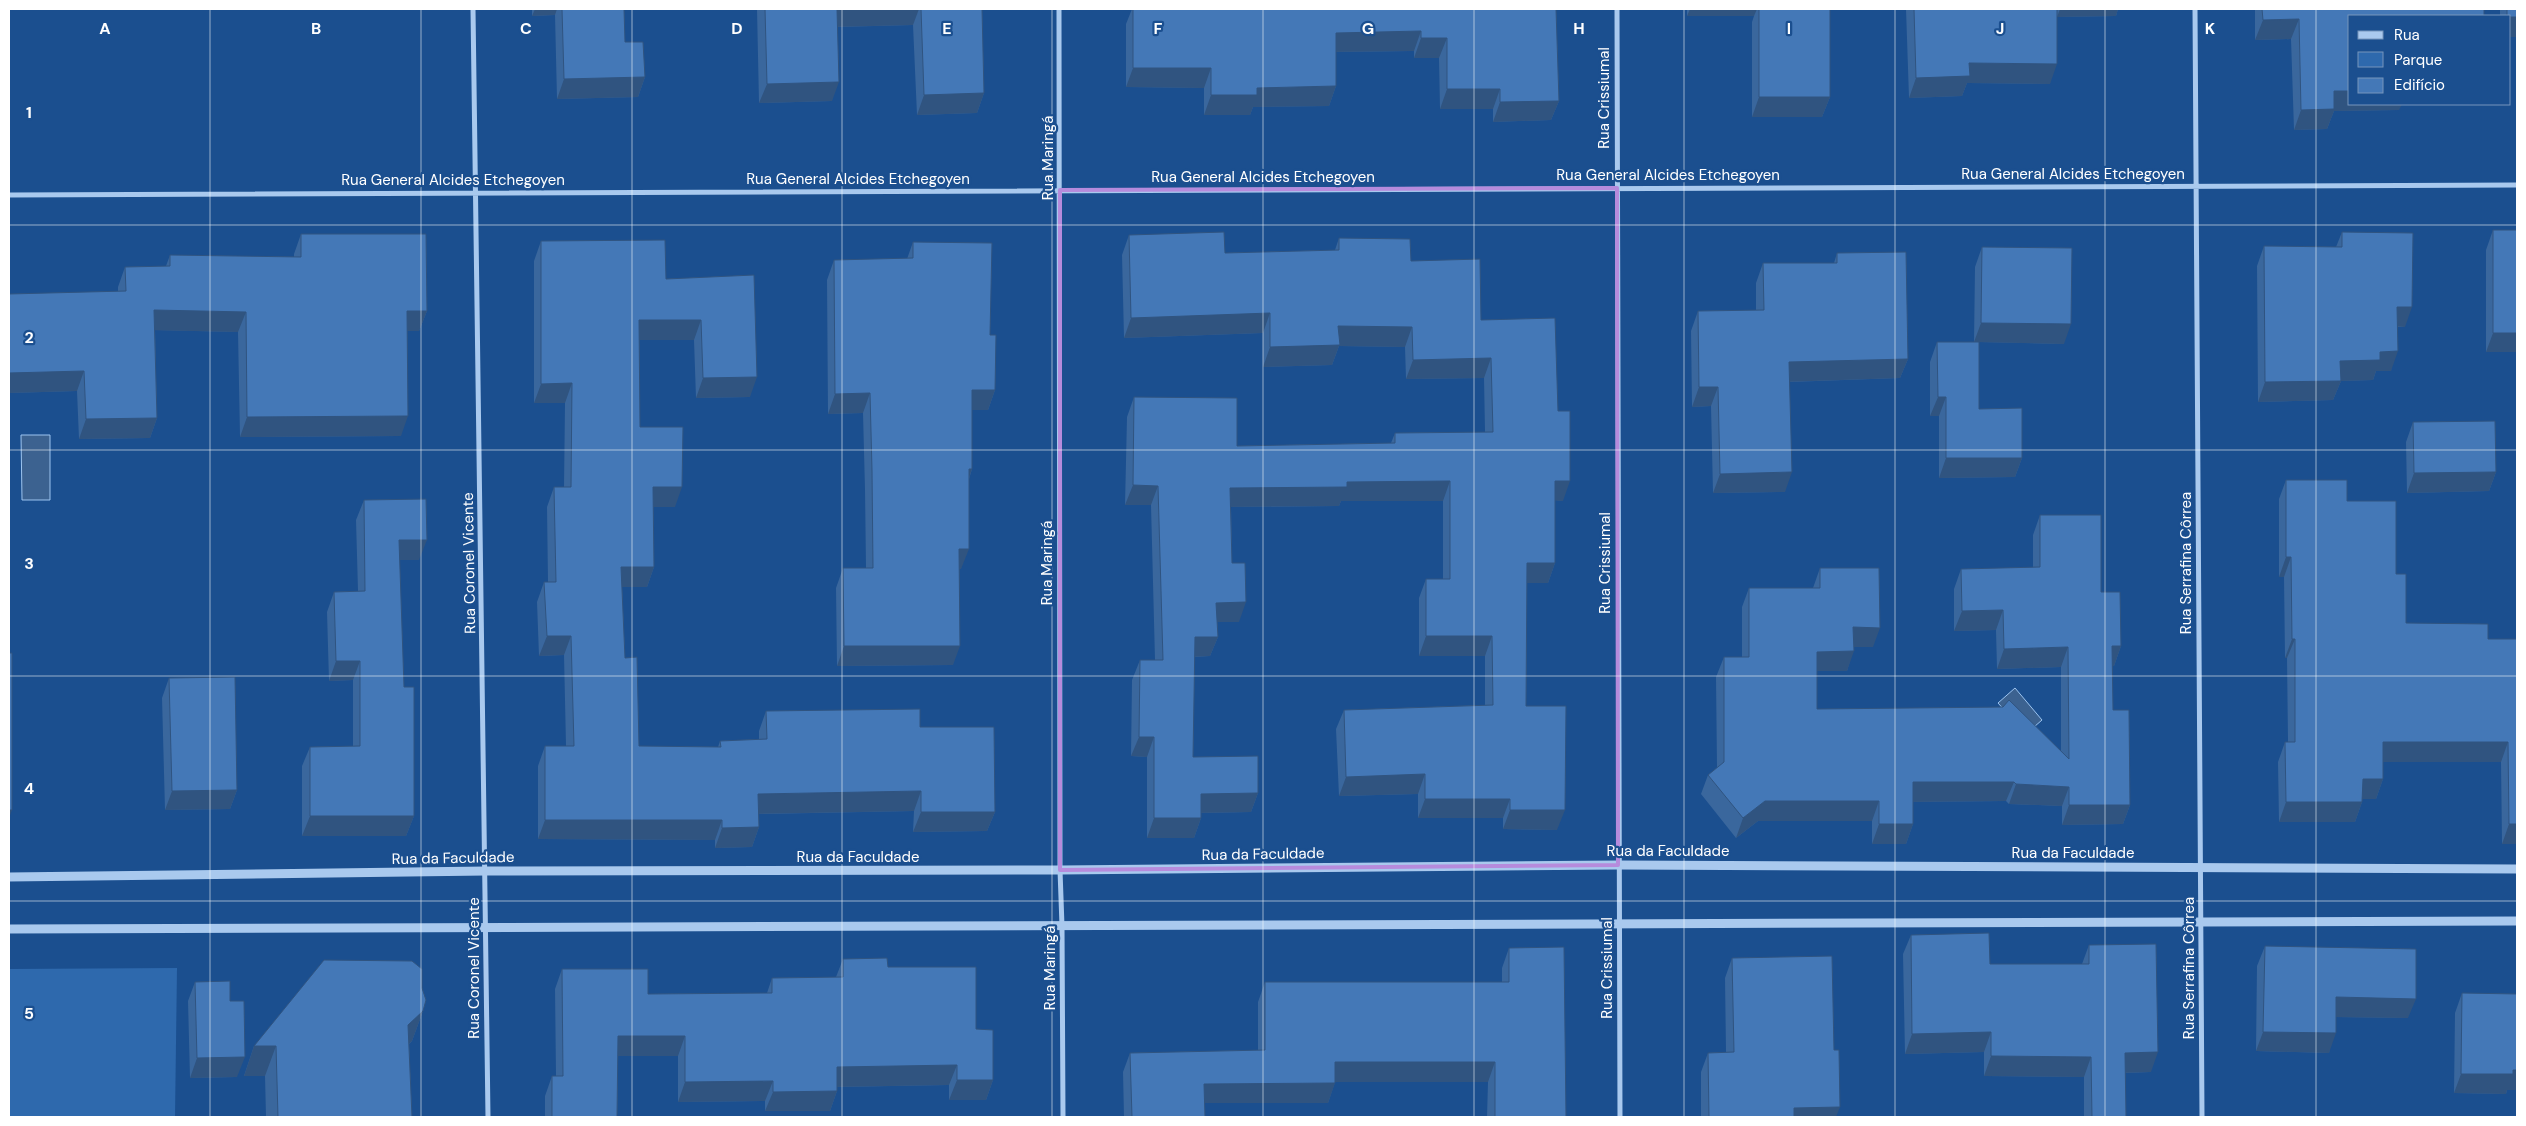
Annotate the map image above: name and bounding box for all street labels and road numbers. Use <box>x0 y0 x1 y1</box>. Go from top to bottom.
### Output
street label: Rua Crissiumal <box>1594 47 1614 149</box>
street label: Rua Maringá <box>1038 116 1058 200</box>
street label: Rua General Alcides Etchegoyen <box>1961 164 2185 184</box>
street label: Rua General Alcides Etchegoyen <box>1556 165 1780 185</box>
street label: Rua General Alcides Etchegoyen <box>1151 167 1375 187</box>
street label: Rua General Alcides Etchegoyen <box>746 169 970 189</box>
street label: Rua General Alcides Etchegoyen <box>341 170 565 190</box>
street label: Rua Coronel Vicente <box>458 492 480 634</box>
street label: Rua Serrafina Côrrea <box>2176 492 2196 634</box>
street label: Rua Crissiumal <box>1595 512 1615 614</box>
street label: Rua Maringá <box>1037 521 1057 605</box>
street label: Rua da Faculdade <box>1607 841 1729 861</box>
street label: Rua da Faculdade <box>1201 843 1325 865</box>
street label: Rua da Faculdade <box>2012 843 2134 863</box>
street label: Rua da Faculdade <box>391 847 515 869</box>
street label: Rua da Faculdade <box>797 847 919 867</box>
street label: Rua Coronel Vicente <box>464 897 484 1039</box>
street label: Rua Serrafina Côrrea <box>2179 897 2199 1039</box>
street label: Rua Crissiumal <box>1597 917 1617 1019</box>
street label: Rua Maringá <box>1040 926 1060 1010</box>

